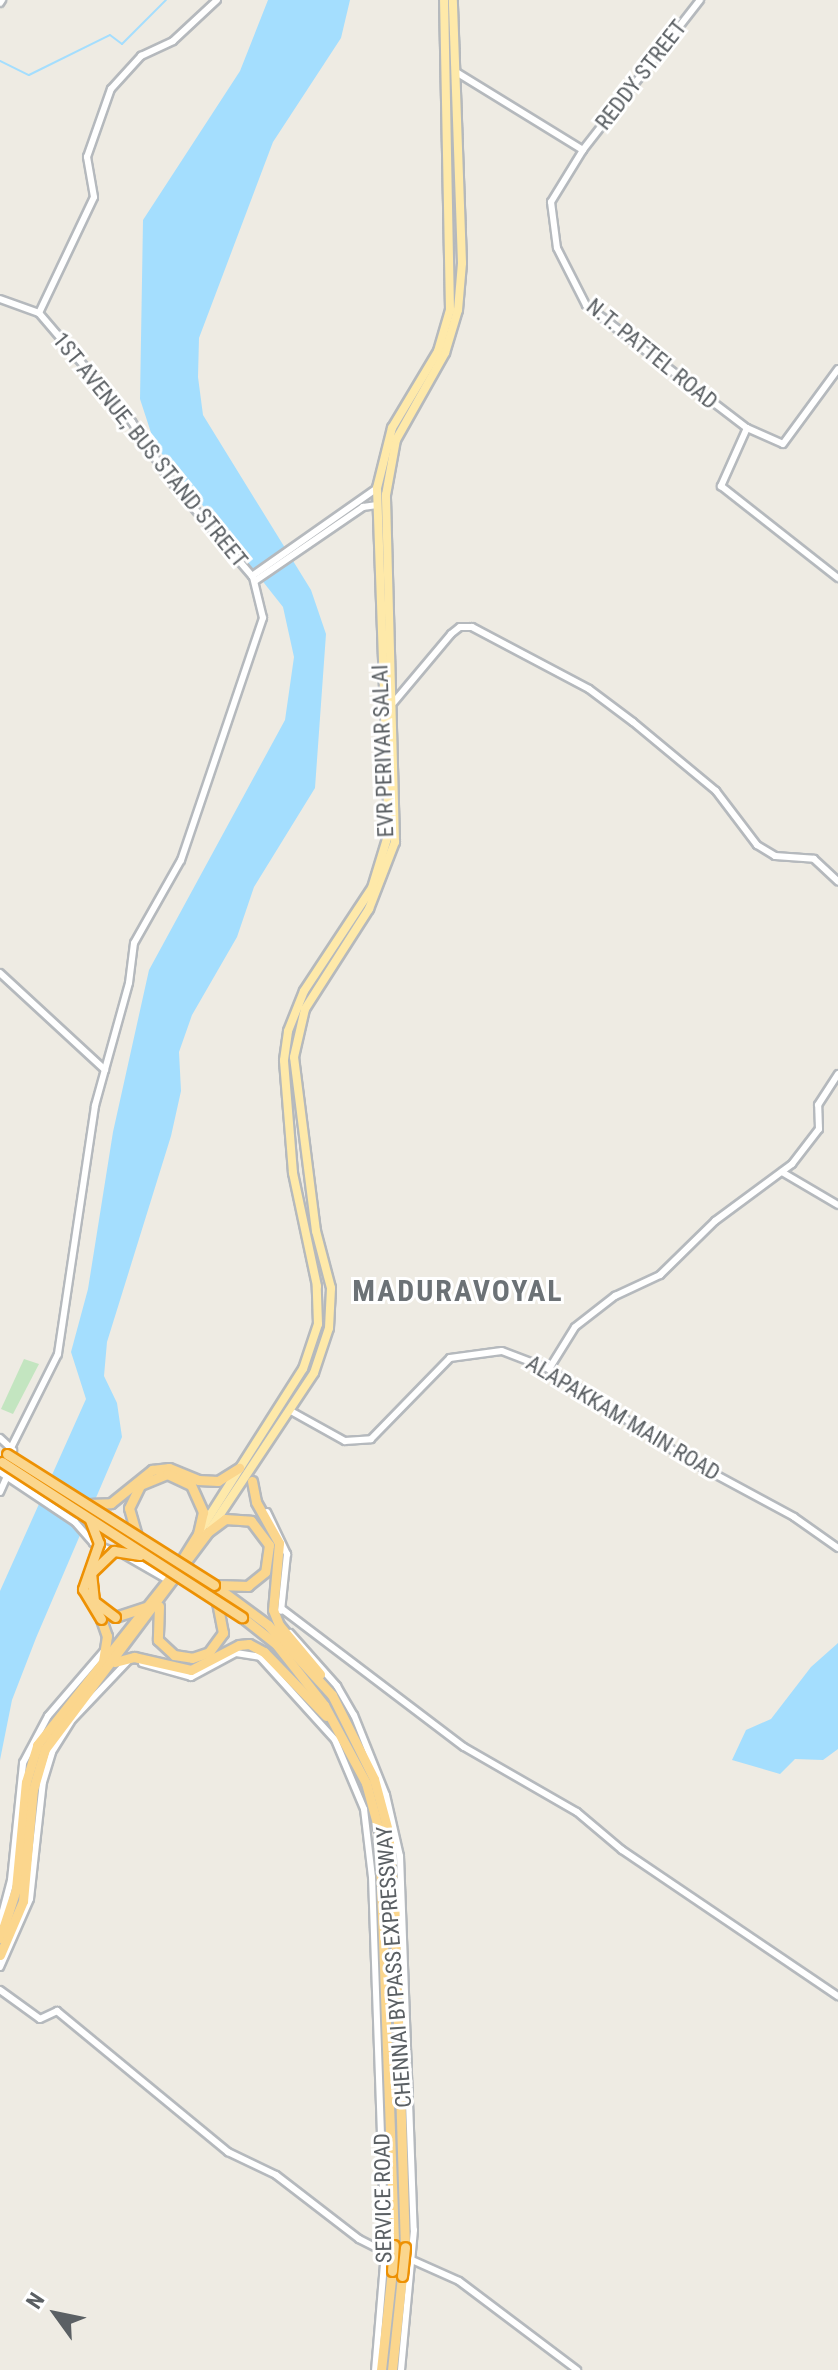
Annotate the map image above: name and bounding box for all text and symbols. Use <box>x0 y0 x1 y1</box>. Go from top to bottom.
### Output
street label: REDDY STREET <box>590 15 692 135</box>
street label: N.T. PATTEL ROAD <box>581 293 723 415</box>
street label: 1ST AVENUE, BUS STAND STREET <box>47 327 253 573</box>
street label: EVR PERIYAR SALAI <box>367 664 399 838</box>
district label: MADURAVOYAL <box>352 1273 564 1309</box>
street label: ALAPAKKAM MAIN ROAD <box>521 1350 725 1486</box>
street label: CHENNAI BYPASS EXPRESSWAY <box>371 1825 417 2109</box>
street label: SERVICE ROAD <box>369 2133 397 2263</box>
north arrow <box>16 2274 96 2354</box>
text: N <box>21 2288 50 2313</box>

